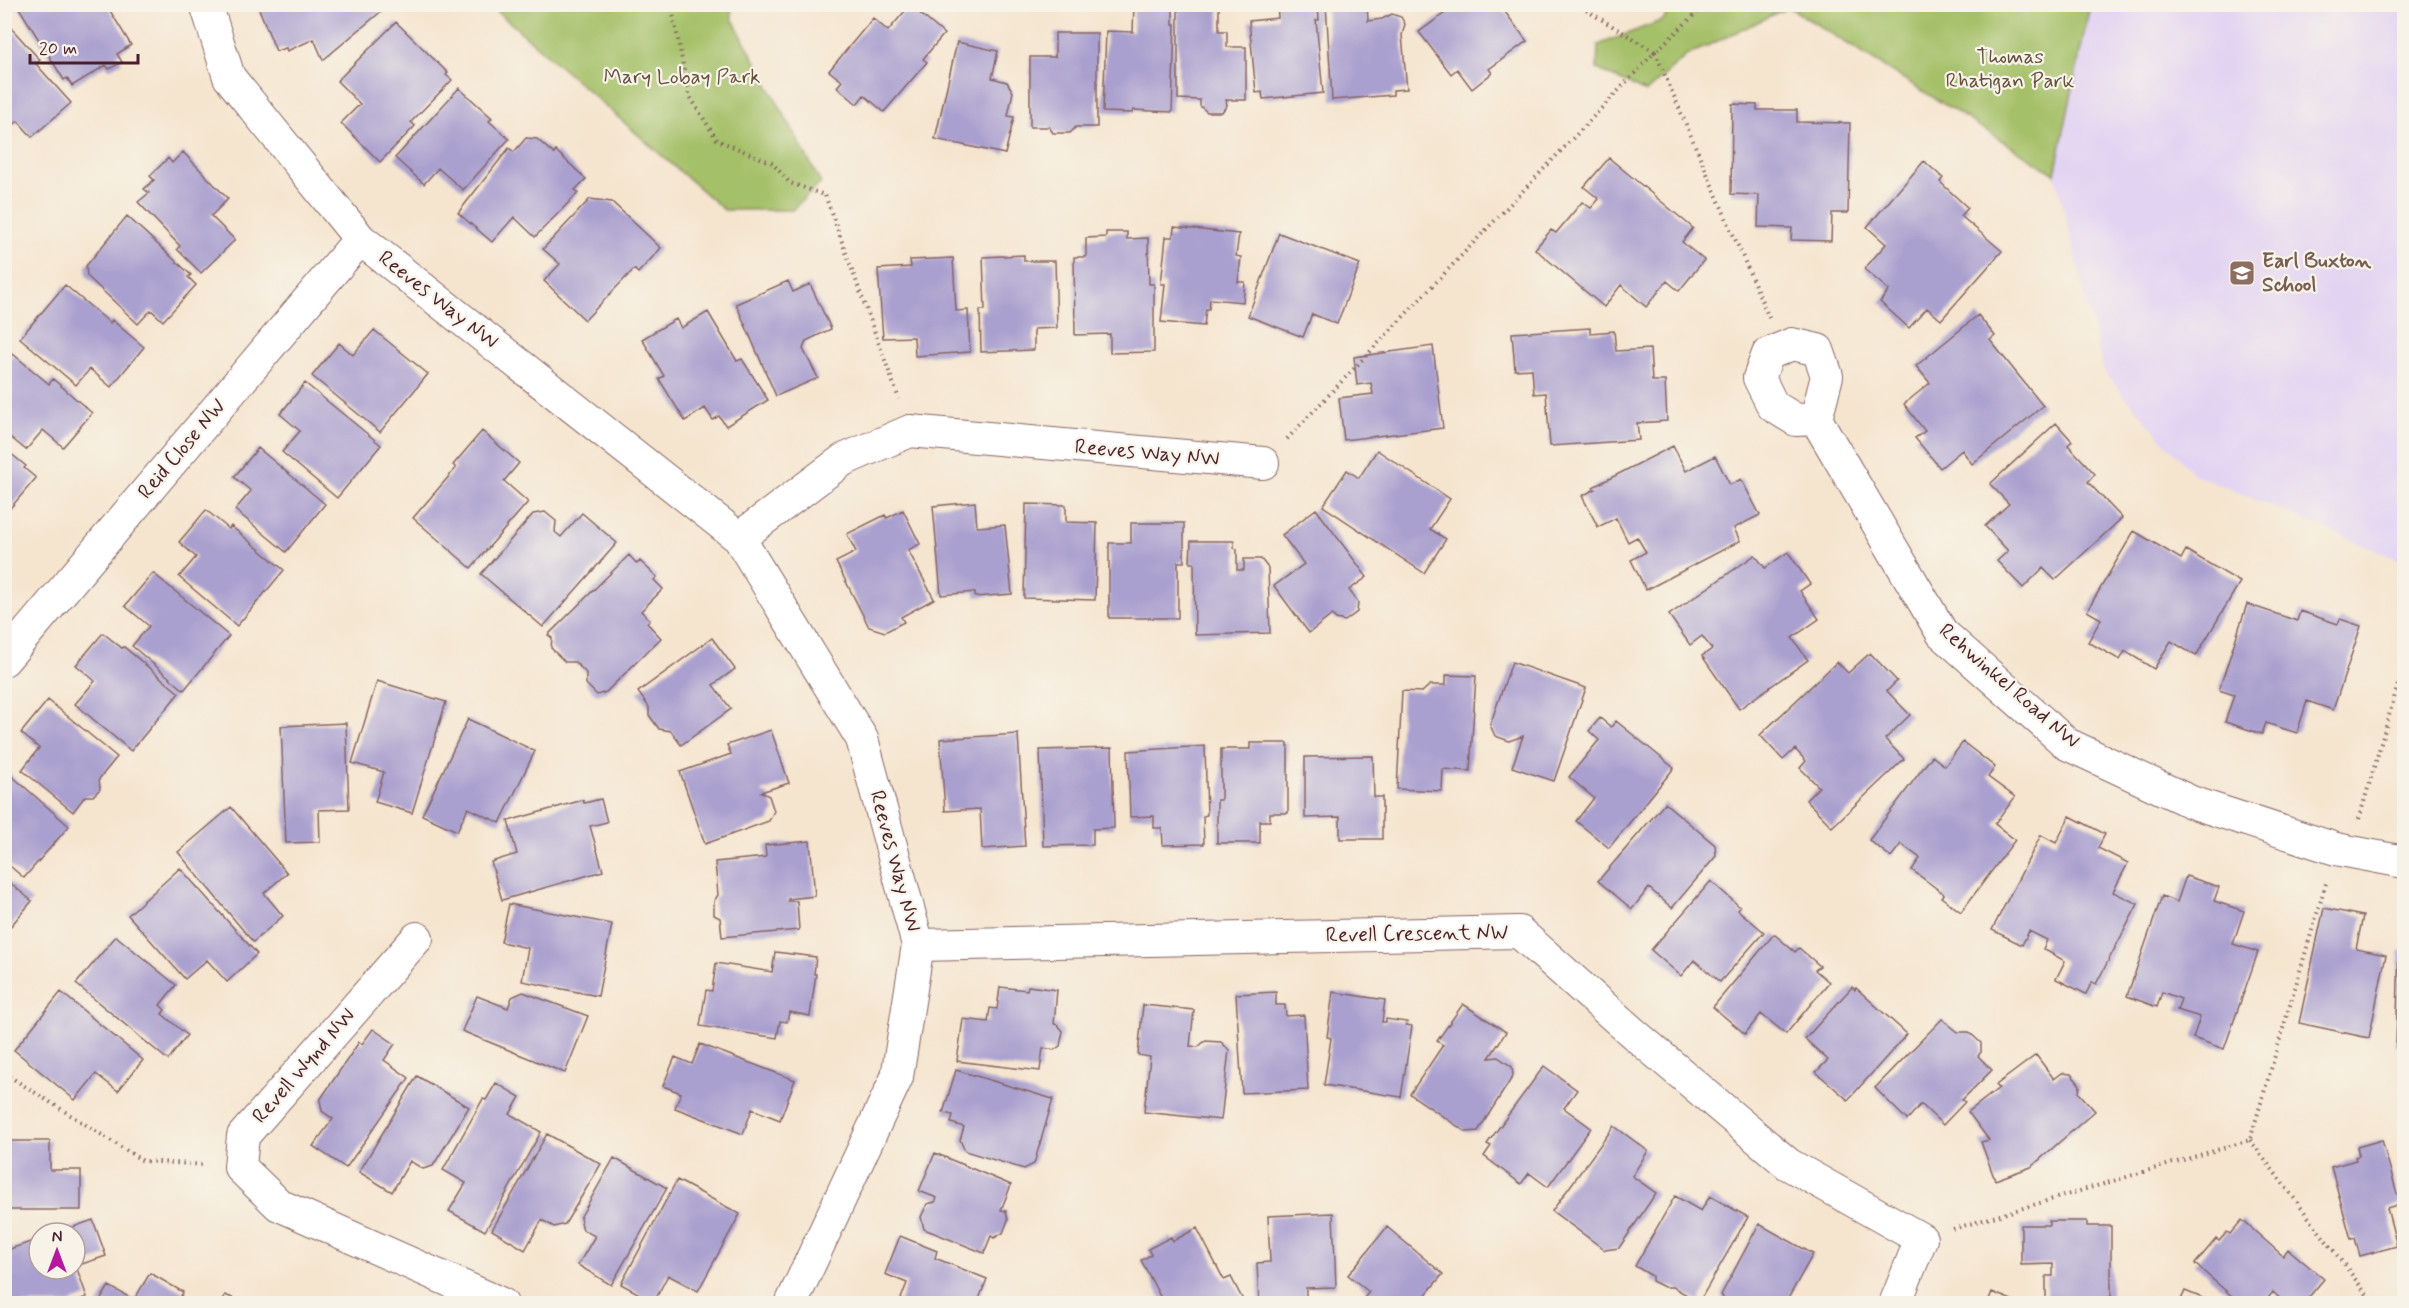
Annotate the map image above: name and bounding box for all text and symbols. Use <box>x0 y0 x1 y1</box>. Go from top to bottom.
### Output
scale bar <box>30 27 138 65</box>
text: 20 m <box>39 37 77 61</box>
park label: Thomas Rhatigan Park <box>1946 43 2075 95</box>
park label: Mary Lobay Park <box>603 63 761 91</box>
street label: Reeves Way NW <box>372 244 504 356</box>
place label: Earl Buxton School <box>2262 247 2372 299</box>
school or university icon: Earl Buxton School <box>2227 258 2257 288</box>
street label: Reid Close NW <box>132 393 232 505</box>
street label: Reeves Way NW <box>1074 433 1220 473</box>
street label: Rehwinkel Road NW <box>1933 617 2085 755</box>
street label: Reeves Way NW <box>863 787 927 935</box>
street label: Revell Crescent NW <box>1325 918 1509 950</box>
street label: Revell Wynd NW <box>246 1003 362 1129</box>
north arrow <box>27 1221 87 1281</box>
text: N <box>52 1227 62 1248</box>

